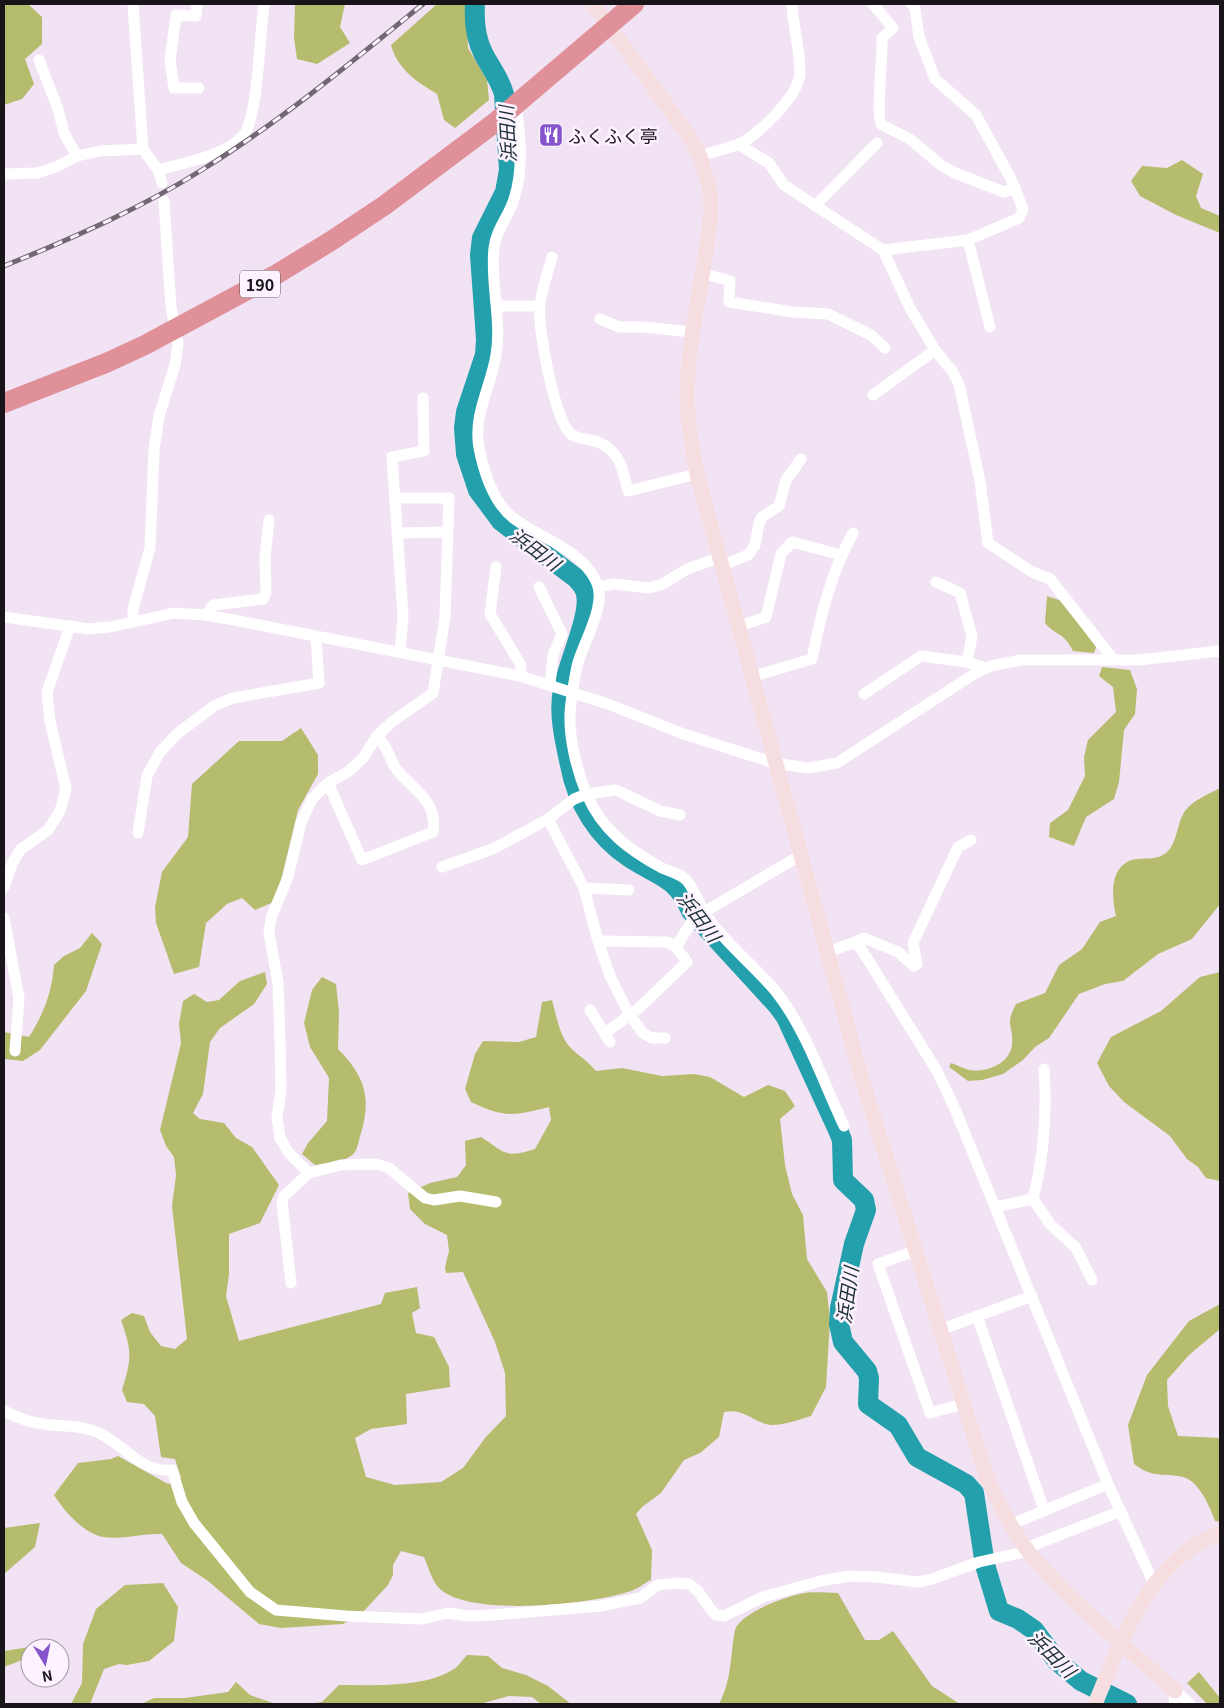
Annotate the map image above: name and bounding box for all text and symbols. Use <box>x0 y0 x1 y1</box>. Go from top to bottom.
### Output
water label: 浜田川 <box>491 103 521 163</box>
restaurant icon: ふくふく亭 <box>538 122 564 148</box>
place label: ふくふく亭 <box>568 122 658 148</box>
road number: 190 <box>240 270 280 298</box>
water label: 浜田川 <box>505 520 568 577</box>
water label: 浜田川 <box>672 885 729 948</box>
water label: 浜田川 <box>829 1263 864 1325</box>
water label: 浜田川 <box>1023 1623 1084 1684</box>
north arrow <box>20 1638 70 1688</box>
text: N <box>41 1666 54 1688</box>

